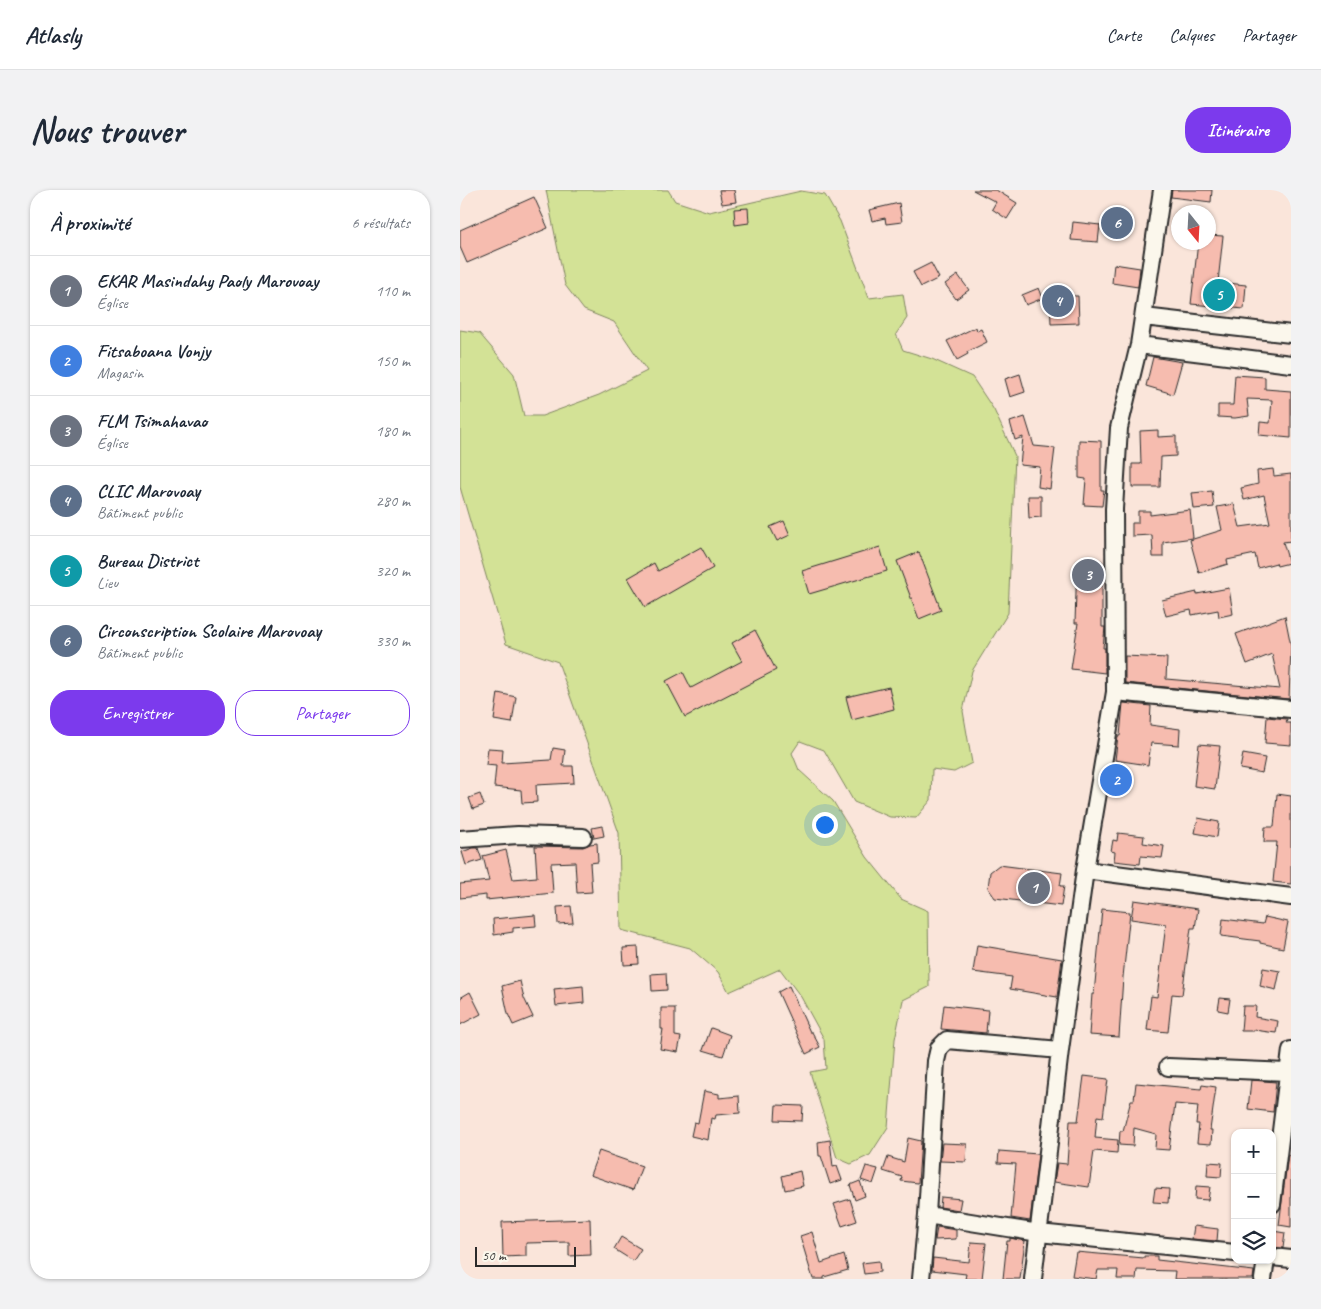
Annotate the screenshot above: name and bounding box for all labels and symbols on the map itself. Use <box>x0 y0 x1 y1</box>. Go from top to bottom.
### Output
pin: 6 <box>1101 204 1133 242</box>
north arrow <box>1171 205 1216 250</box>
pin: 5 <box>1203 276 1235 314</box>
pin: 4 <box>1042 282 1074 320</box>
pin: 3 <box>1072 556 1104 594</box>
pin: 2 <box>1100 761 1132 799</box>
your location <box>812 812 838 838</box>
pin: 1 <box>1018 869 1050 907</box>
scale bar <box>475 1244 576 1267</box>

